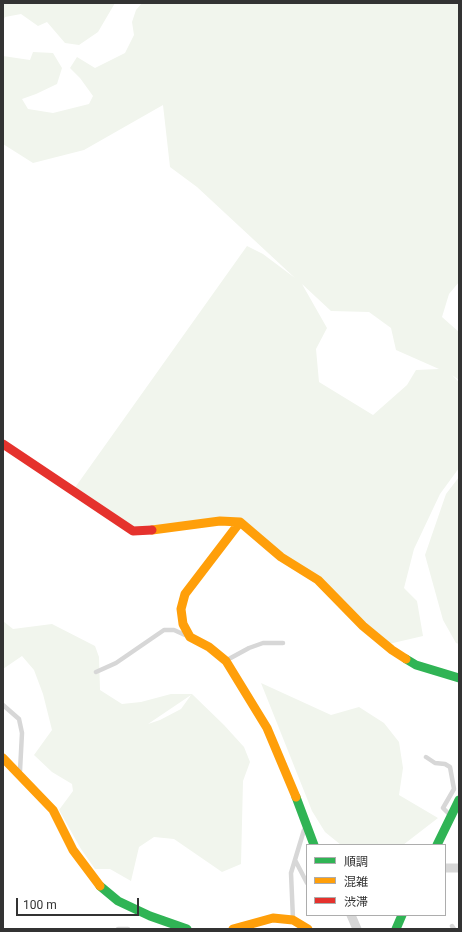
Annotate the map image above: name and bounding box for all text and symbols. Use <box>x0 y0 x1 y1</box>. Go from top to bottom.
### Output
legend <box>306 844 446 916</box>
text: 順調 <box>344 855 368 869</box>
text: 混雑 <box>344 875 368 889</box>
scale bar <box>18 890 141 916</box>
text: 渋滞 <box>344 895 368 909</box>
text: 100 m <box>23 898 57 912</box>

